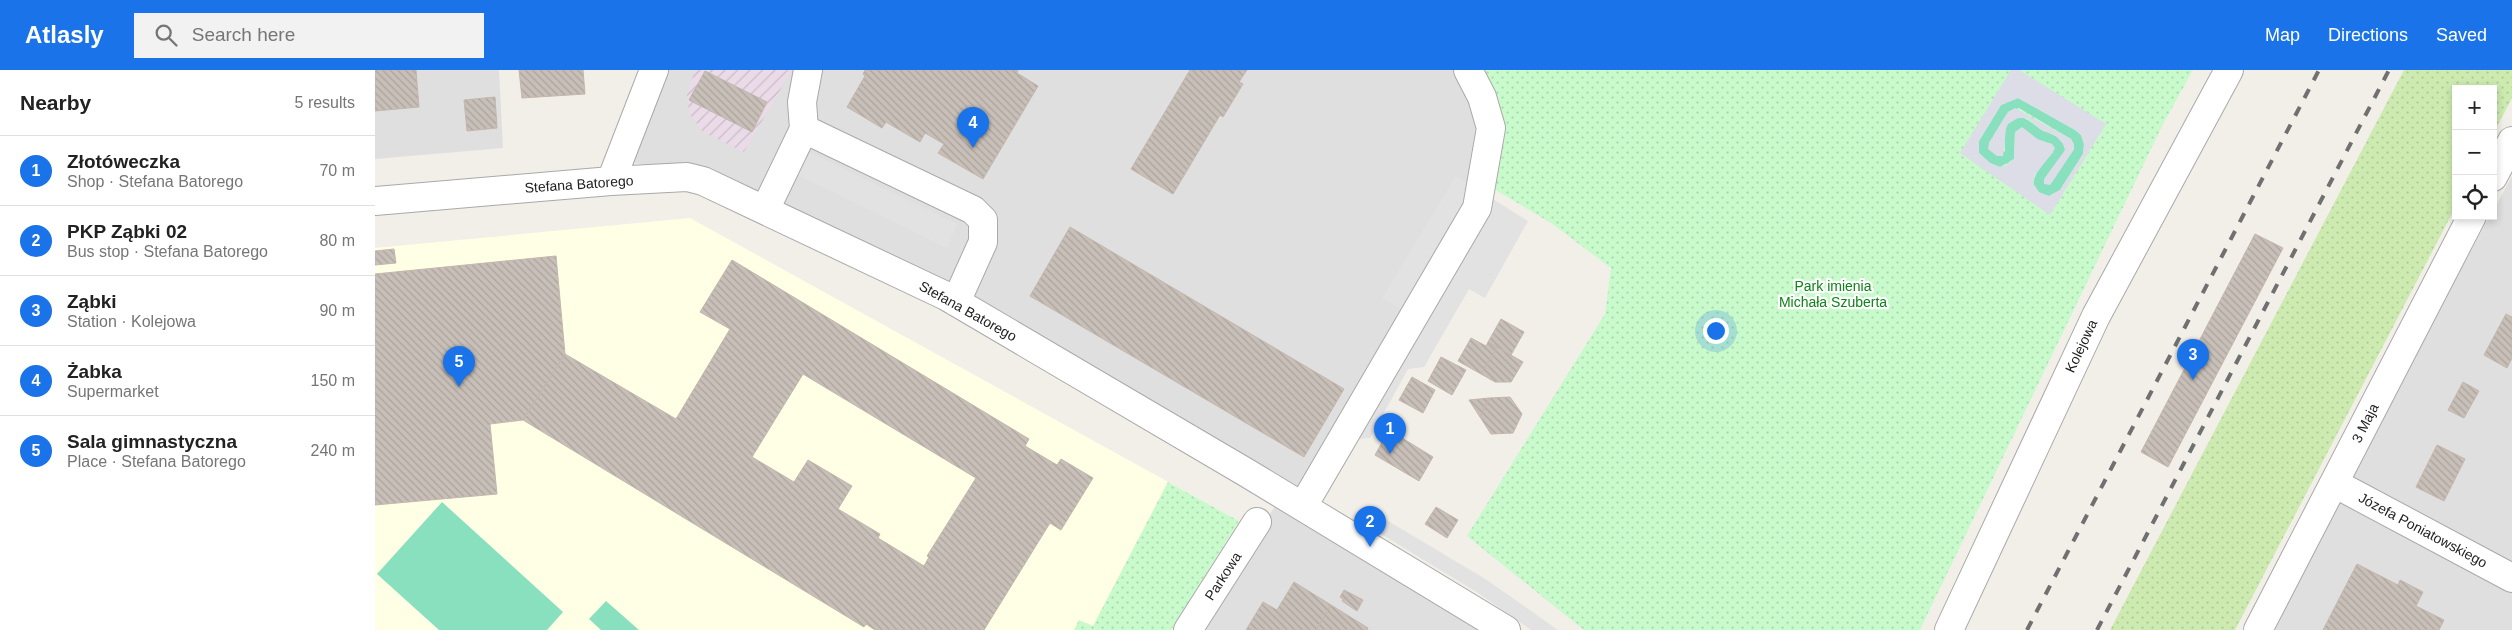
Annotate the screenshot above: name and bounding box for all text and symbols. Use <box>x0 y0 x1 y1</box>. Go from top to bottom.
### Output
search box <box>134 13 484 58</box>
text: Atlasly <box>25 21 104 48</box>
icon: search <box>152 21 180 49</box>
text: Search here <box>192 24 295 45</box>
text: Map <box>2265 25 2300 45</box>
text: Directions <box>2328 25 2408 45</box>
text: Saved <box>2436 25 2487 45</box>
map controls <box>2452 85 2497 220</box>
button: + <box>2452 85 2497 130</box>
text: Nearby <box>20 91 91 114</box>
text: 5 results <box>295 94 355 111</box>
pin: 4 <box>957 107 989 148</box>
button: − <box>2452 130 2497 175</box>
text: Złotóweczka <box>67 151 180 172</box>
text: 1 <box>32 162 40 179</box>
text: 70 m <box>319 162 355 179</box>
street label: Stefana Batorego <box>524 172 634 196</box>
text: Shop · Stefana Batorego <box>67 173 243 190</box>
button: locate <box>2452 175 2497 220</box>
text: PKP Ząbki 02 <box>67 221 187 242</box>
text: 2 <box>32 232 40 249</box>
text: 80 m <box>319 232 355 249</box>
text: Bus stop · Stefana Batorego <box>67 243 268 260</box>
street label: Stefana Batorego <box>916 278 1020 345</box>
park label: Park imienia Michała Szuberta <box>1779 278 1887 310</box>
text: Ząbki <box>67 291 117 312</box>
text: 3 <box>32 302 40 319</box>
text: 90 m <box>319 302 355 319</box>
text: Station · Kolejowa <box>67 313 196 330</box>
street label: Kolejowa <box>2062 317 2100 375</box>
your location <box>1703 318 1729 344</box>
pin: 3 <box>2177 339 2209 380</box>
pin: 5 <box>443 346 475 387</box>
text: Żabka <box>67 361 122 382</box>
text: 4 <box>32 372 40 389</box>
text: 150 m <box>311 372 355 389</box>
text: Supermarket <box>67 383 159 400</box>
street label: 3 Maja <box>2348 400 2382 445</box>
pin: 1 <box>1374 413 1406 454</box>
text: Sala gimnastyczna <box>67 431 237 452</box>
text: 5 <box>32 442 40 459</box>
text: 240 m <box>311 442 355 459</box>
text: Place · Stefana Batorego <box>67 453 246 470</box>
street label: Józefa Poniatowskiego <box>2356 489 2490 571</box>
pin: 2 <box>1354 506 1386 547</box>
street label: Parkowa <box>1201 549 1245 603</box>

